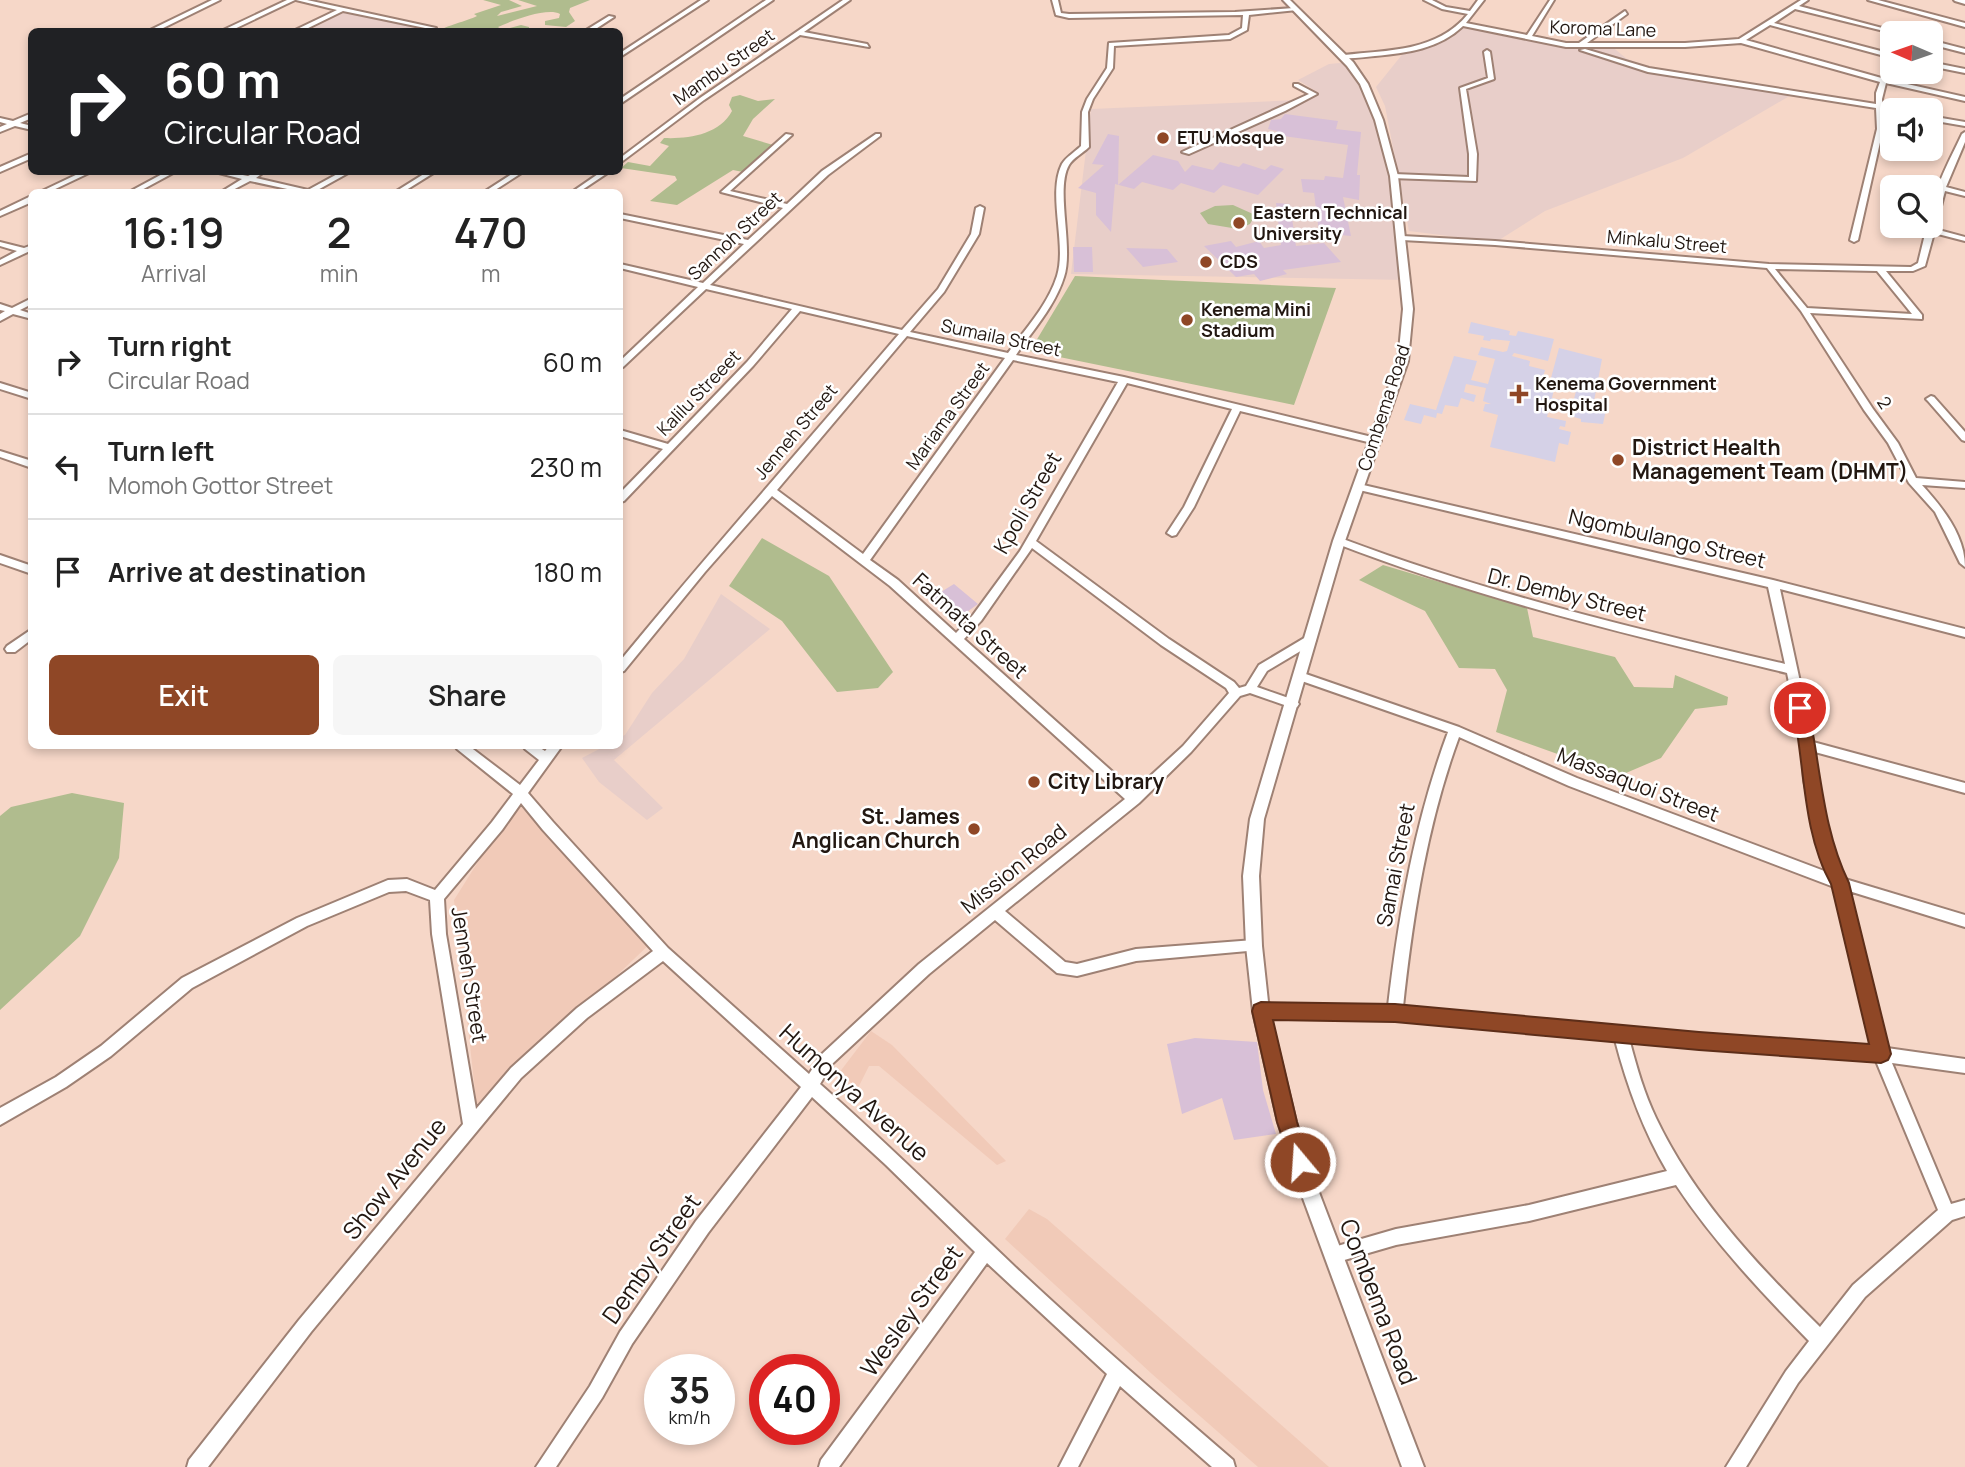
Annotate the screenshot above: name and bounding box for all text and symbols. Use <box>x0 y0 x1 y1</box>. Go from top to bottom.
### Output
street label: Koroma Lane <box>1549 14 1657 42</box>
north arrow <box>1880 21 1942 84</box>
map controls <box>1880 21 1943 238</box>
street label: Mambu Street <box>668 22 779 110</box>
text: 60 m <box>164 46 281 113</box>
icon: right <box>49 56 140 147</box>
button: sound <box>1880 98 1943 161</box>
text: Circular Road <box>164 110 361 154</box>
place label: ETU Mosque <box>1177 125 1284 149</box>
marker: ETU Mosque <box>1155 130 1171 146</box>
button: search <box>1880 175 1943 238</box>
street label: Sannoh Street <box>682 185 786 285</box>
place label: Eastern Technical University <box>1253 200 1408 245</box>
text: 16:19 <box>123 203 225 261</box>
text: 2 <box>327 203 351 261</box>
text: 470 <box>454 203 528 261</box>
marker: Eastern Technical University <box>1231 215 1247 231</box>
street label: Minkalu Street <box>1606 224 1728 258</box>
place label: CDS <box>1220 249 1258 273</box>
marker: CDS <box>1198 254 1214 270</box>
text: Arrival <box>141 257 207 289</box>
text: min <box>320 257 358 289</box>
text: m <box>481 257 500 289</box>
place label: Kenema Mini Stadium <box>1201 297 1311 342</box>
marker: Kenema Mini Stadium <box>1179 312 1195 328</box>
street label: Sumaila Street <box>939 313 1063 361</box>
text: Turn right <box>108 328 232 364</box>
street label: Combema Road <box>1351 342 1415 474</box>
icon: right <box>49 343 87 381</box>
text: 60 m <box>543 344 602 380</box>
street label: Kalilu Streeet <box>651 344 745 441</box>
street label: Mariama Street <box>900 357 994 474</box>
text: Circular Road <box>108 364 250 396</box>
place label: Kenema Government Hospital <box>1535 371 1717 416</box>
street label: Jenneh Street <box>748 379 842 484</box>
marker: Kenema Government Hospital <box>1509 384 1529 404</box>
street label: 2 <box>1872 391 1898 413</box>
text: Turn left <box>108 433 215 469</box>
place label: District Health Management Team (DHMT) <box>1632 433 1908 485</box>
street label: Kpoli Street <box>987 447 1068 558</box>
icon: left <box>49 448 87 486</box>
text: 230 m <box>530 449 602 485</box>
marker: District Health Management Team (DHMT) <box>1610 452 1626 468</box>
text: Momoh Gottor Street <box>108 469 333 501</box>
street label: Ngombulango Street <box>1566 502 1769 574</box>
icon: arrive <box>49 553 87 591</box>
text: Arrive at destination <box>108 554 366 590</box>
text: 180 m <box>534 554 602 590</box>
street label: Dr. Demby Street <box>1485 561 1649 627</box>
street label: Fatmata Street <box>907 566 1034 684</box>
button: Exit <box>49 655 319 735</box>
button: Share <box>333 655 602 735</box>
pin <box>1770 678 1830 738</box>
icon: arrive <box>1781 689 1819 727</box>
street label: Massaquoi Street <box>1553 740 1723 828</box>
place label: City Library <box>1048 767 1164 795</box>
marker: City Library <box>1026 774 1042 790</box>
street label: Samai Street <box>1369 801 1421 929</box>
place label: St. James Anglican Church <box>792 802 960 854</box>
street label: Mission Road <box>955 817 1072 919</box>
marker: St. James Anglican Church <box>966 821 982 837</box>
street label: Jenneh Street <box>445 905 495 1045</box>
street label: Humonya Avenue <box>773 1016 937 1168</box>
street label: Show Avenue <box>334 1110 453 1246</box>
position arrow <box>1263 1125 1337 1199</box>
street label: Demby Street <box>594 1187 708 1330</box>
street label: Combema Road <box>1333 1214 1426 1389</box>
street label: Wesley Street <box>852 1238 970 1383</box>
speed limit sign: 40 <box>749 1354 840 1445</box>
text: 35 <box>669 1366 710 1414</box>
text: km/h <box>669 1405 710 1429</box>

